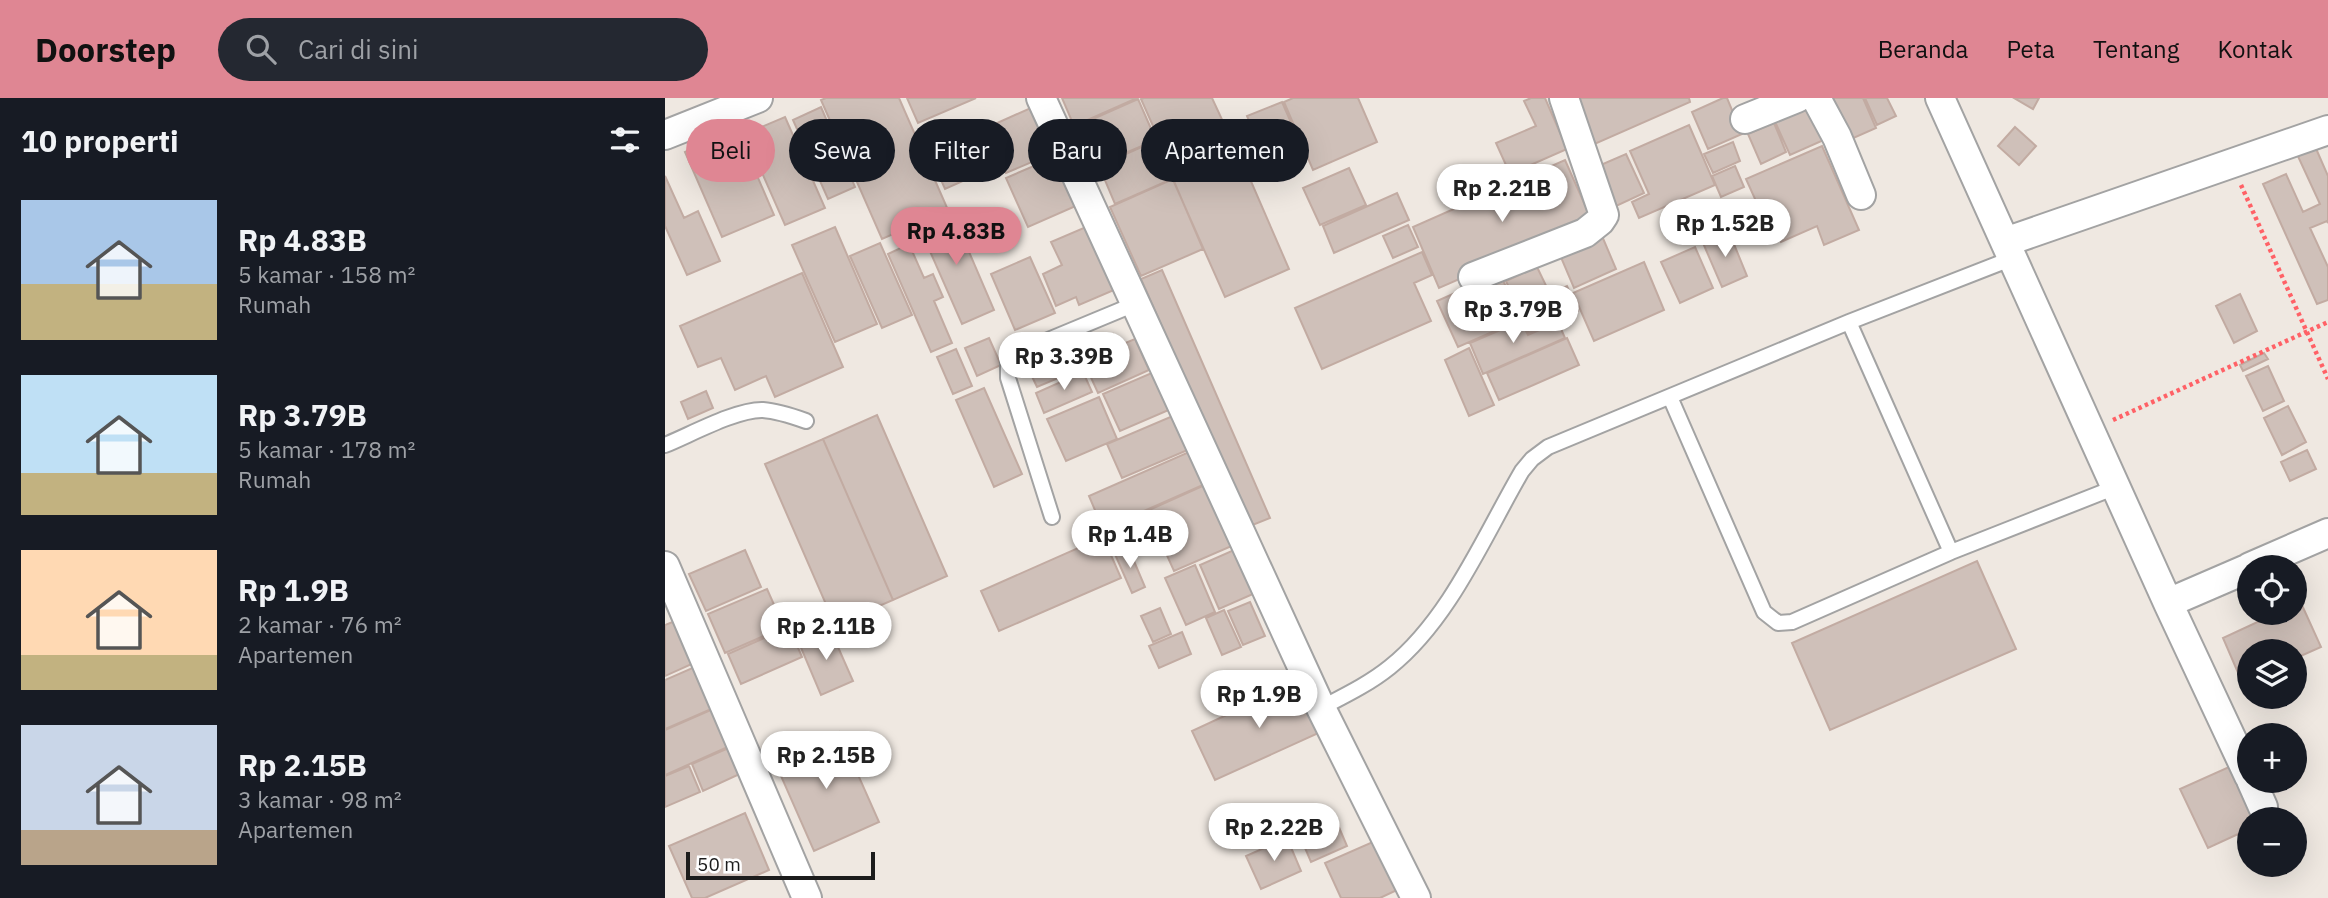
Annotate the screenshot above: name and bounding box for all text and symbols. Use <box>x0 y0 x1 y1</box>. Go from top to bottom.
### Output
search box <box>218 18 708 81</box>
text: Doorstep <box>35 28 176 71</box>
icon: search <box>242 30 280 68</box>
text: Cari di sini <box>298 32 418 66</box>
text: Beranda <box>1878 33 1968 65</box>
text: Peta <box>2006 33 2055 65</box>
text: Tentang <box>2093 33 2179 65</box>
text: Kontak <box>2217 33 2293 65</box>
chip: Beli <box>686 119 775 182</box>
chip: Sewa <box>789 119 895 182</box>
chip: Filter <box>909 119 1014 182</box>
chip: Baru <box>1028 119 1127 182</box>
chip: Apartemen <box>1141 119 1309 182</box>
text: 10 properti <box>21 121 179 160</box>
icon: filters <box>606 121 644 159</box>
pin: Rp 2.21B <box>1430 164 1574 224</box>
text: Rp 2.21B <box>1453 172 1551 202</box>
pin: Rp 1.52B <box>1653 200 1797 259</box>
text: Rp 1.52B <box>1676 207 1774 237</box>
pin: Rp 4.83B <box>884 208 1028 267</box>
text: Rp 4.83B <box>907 215 1005 245</box>
text: Rp 4.83B <box>238 220 367 259</box>
icon: home <box>77 228 161 312</box>
text: 5 kamar · 158 m² <box>238 259 416 289</box>
pin: Rp 3.79B <box>1441 286 1585 345</box>
text: Rumah <box>238 289 311 319</box>
text: Rp 3.79B <box>1464 293 1562 323</box>
pin: Rp 3.39B <box>992 332 1136 392</box>
text: Rp 3.39B <box>1015 340 1113 370</box>
text: Rp 3.79B <box>238 395 367 434</box>
icon: home <box>77 403 161 487</box>
text: 5 kamar · 178 m² <box>238 434 416 464</box>
text: Rumah <box>238 464 311 494</box>
pin: Rp 1.4B <box>1065 510 1195 570</box>
text: Rp 1.4B <box>1088 518 1173 548</box>
map controls <box>2237 555 2307 877</box>
button: locate <box>2237 555 2307 625</box>
text: Rp 1.9B <box>238 570 349 609</box>
icon: home <box>77 578 161 662</box>
pin: Rp 2.11B <box>754 602 898 662</box>
text: 2 kamar · 76 m² <box>238 609 402 639</box>
text: Rp 2.11B <box>777 610 875 640</box>
text: Apartemen <box>238 639 353 669</box>
button: layers <box>2237 639 2307 709</box>
pin: Rp 1.9B <box>1194 670 1324 730</box>
text: Rp 1.9B <box>1217 678 1302 708</box>
button: + <box>2237 723 2307 793</box>
pin: Rp 2.15B <box>754 732 898 791</box>
text: Rp 2.15B <box>777 739 875 769</box>
text: Rp 2.15B <box>238 745 367 784</box>
icon: home <box>77 753 161 837</box>
text: 3 kamar · 98 m² <box>238 784 402 814</box>
pin: Rp 2.22B <box>1202 804 1346 863</box>
button: − <box>2237 807 2307 877</box>
text: Rp 2.22B <box>1225 811 1323 841</box>
text: Apartemen <box>238 814 353 844</box>
scale bar <box>686 849 875 881</box>
text: 50 m <box>697 852 741 876</box>

